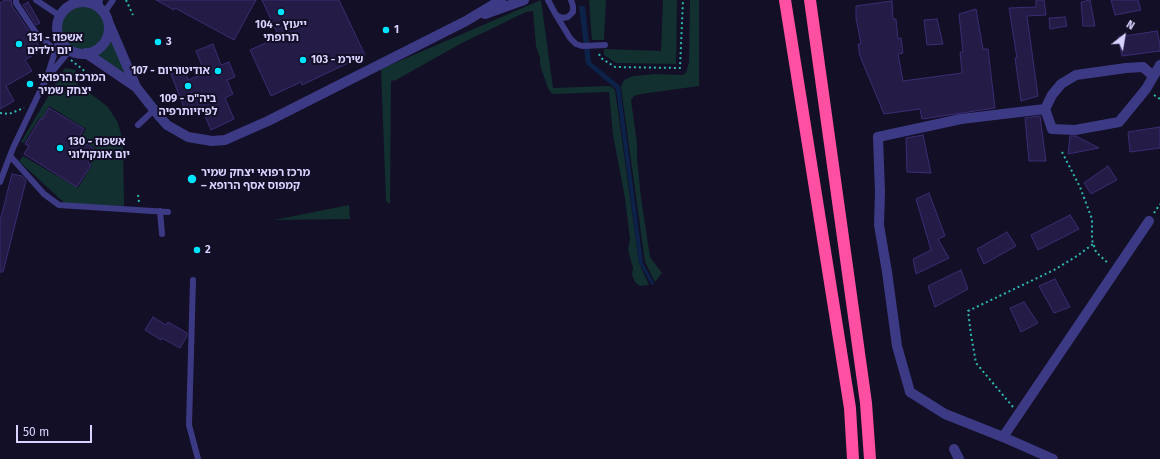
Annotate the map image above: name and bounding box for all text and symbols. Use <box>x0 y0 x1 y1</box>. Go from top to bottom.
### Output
marker: 104 - ייעוץ תרופתי <box>276 7 286 17</box>
north arrow <box>1104 16 1144 56</box>
place label: 104 - ייעוץ תרופתי <box>255 18 307 44</box>
text: N <box>1124 18 1137 33</box>
place label: 1 <box>394 23 399 37</box>
marker: 1 <box>381 25 391 35</box>
place label: 131 - אשפוז יום ילדים <box>27 31 83 57</box>
place label: 3 <box>166 35 172 49</box>
marker: 3 <box>153 37 163 47</box>
marker: 131 - אשפוז יום ילדים <box>14 39 24 49</box>
place label: 103 - שירמ <box>311 53 363 67</box>
marker: 103 - שירמ <box>298 55 308 65</box>
place label: 107 - אודיטוריום <box>131 64 210 78</box>
marker: 107 - אודיטוריום <box>213 66 223 76</box>
place label: המרכז הרפואי יצחק שמיר <box>38 71 106 97</box>
marker: המרכז הרפואי יצחק שמיר <box>25 79 35 89</box>
marker: 109 - ביה"ס לפיזיותרפיה <box>183 81 193 91</box>
place label: 109 - ביה"ס לפיזיותרפיה <box>158 92 218 118</box>
place label: 130 - אשפוז יום אונקולוגי <box>68 135 130 161</box>
marker: 130 - אשפוז יום אונקולוגי <box>55 143 65 153</box>
place label: מרכז רפואי יצחק שמיר – קמפוס אסף הרופא <box>201 166 310 192</box>
marker: מרכז רפואי יצחק שמיר – קמפוס אסף הרופא <box>186 173 198 185</box>
place label: 2 <box>205 243 211 257</box>
marker: 2 <box>192 245 202 255</box>
scale bar <box>18 417 94 443</box>
text: 50 m <box>23 425 49 439</box>

